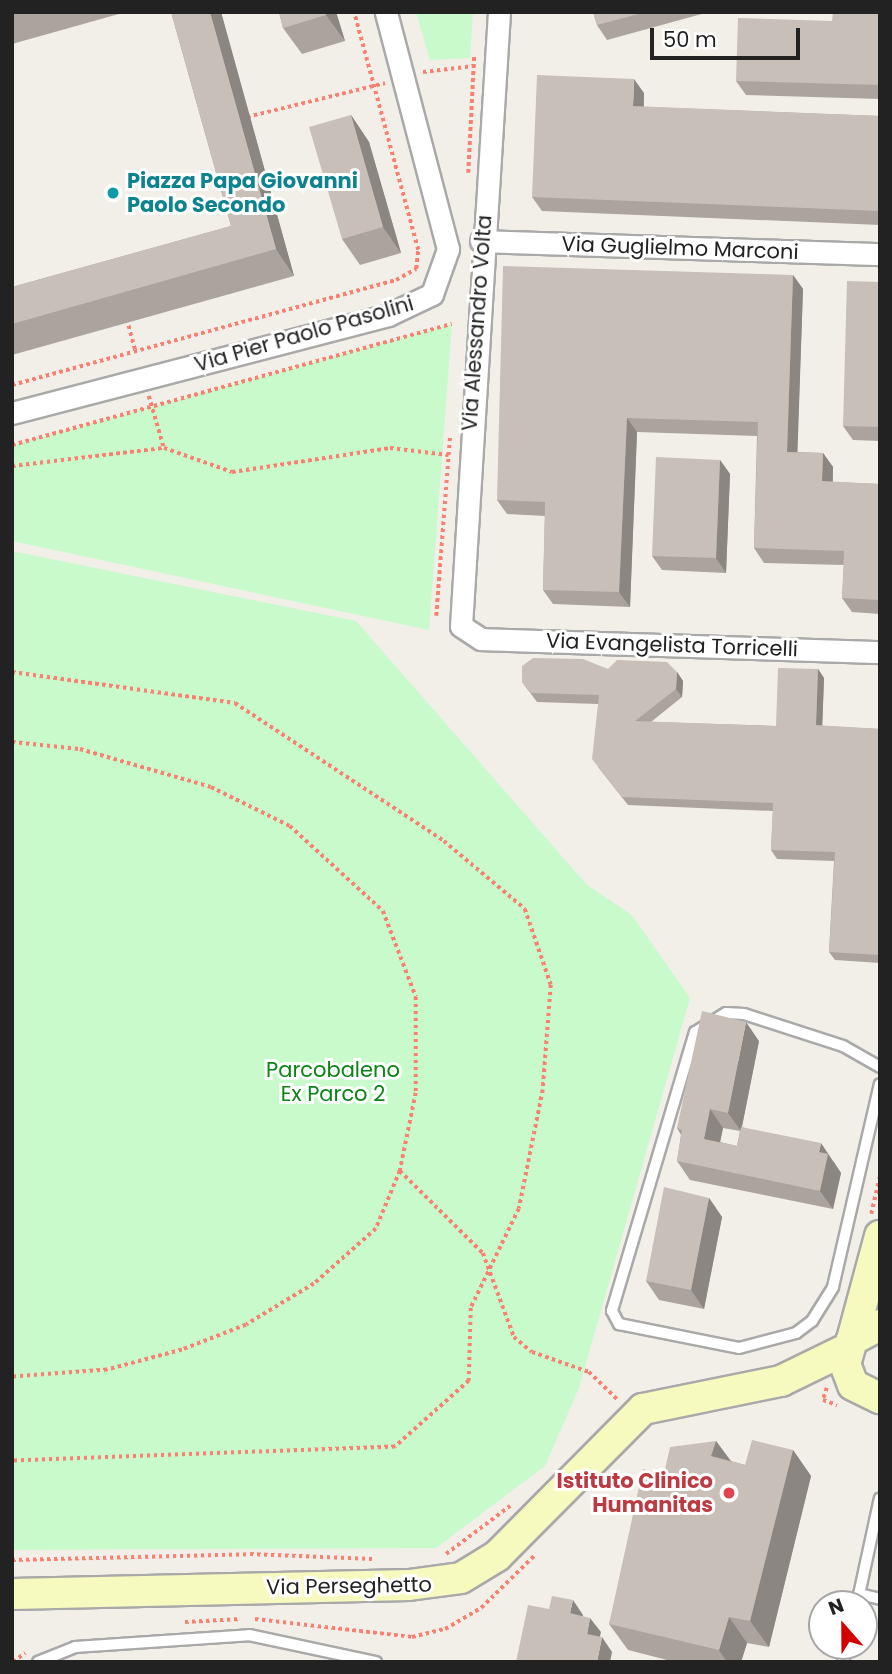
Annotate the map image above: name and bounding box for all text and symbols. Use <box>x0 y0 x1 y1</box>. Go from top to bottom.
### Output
scale bar <box>654 14 804 58</box>
text: 50 m <box>663 25 717 54</box>
place label: Piazza Papa Giovanni Paolo Secondo <box>127 168 358 218</box>
marker: Piazza Papa Giovanni Paolo Secondo <box>105 185 121 201</box>
street label: Via Alessandro Volta <box>457 214 497 432</box>
street label: Via Guglielmo Marconi <box>561 231 799 265</box>
street label: Via Pier Paolo Pasolini <box>192 291 416 377</box>
street label: Via Evangelista Torricelli <box>546 628 798 662</box>
park label: Parcobaleno Ex Parco 2 <box>266 1057 400 1107</box>
place label: Istituto Clinico Humanitas <box>557 1468 713 1518</box>
marker: Istituto Clinico Humanitas <box>719 1483 739 1503</box>
street label: Via Perseghetto <box>266 1572 432 1600</box>
north arrow <box>808 1590 878 1660</box>
text: N <box>824 1592 848 1622</box>

